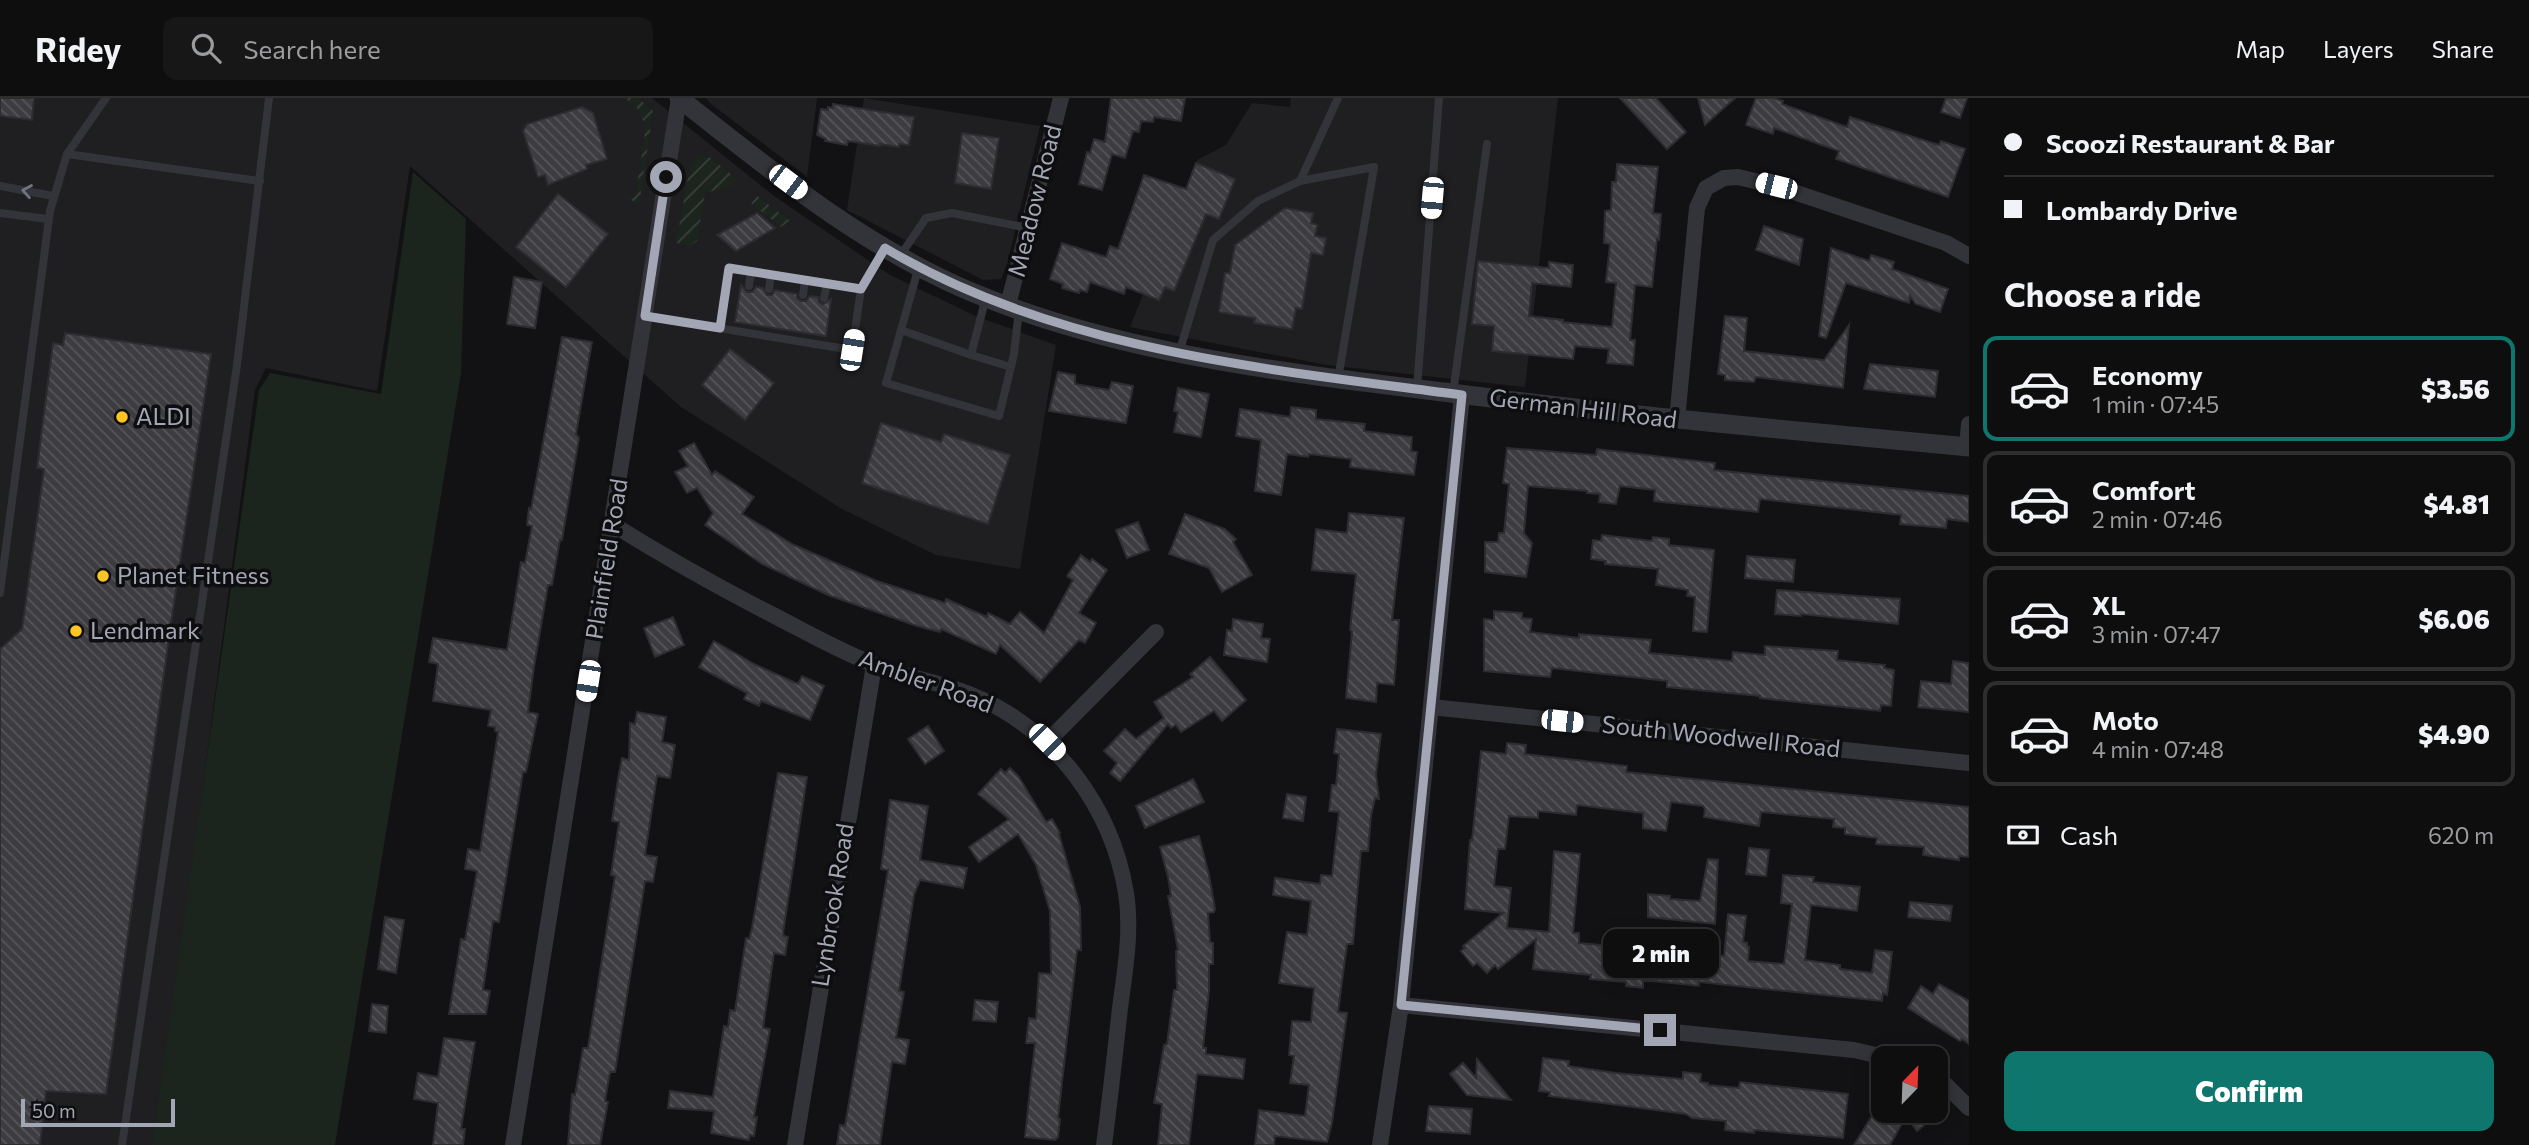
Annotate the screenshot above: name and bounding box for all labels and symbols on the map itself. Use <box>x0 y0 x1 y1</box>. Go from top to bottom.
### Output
street label: Meadow Road <box>1001 122 1066 280</box>
route start <box>650 161 682 193</box>
car <box>765 161 812 203</box>
car <box>1754 171 1799 201</box>
car <box>1420 176 1445 220</box>
one-way arrow <box>21 184 33 199</box>
car <box>839 328 866 372</box>
street label: German Hill Road <box>1488 382 1679 433</box>
place label: ALDI <box>136 401 191 430</box>
marker: ALDI <box>114 409 130 425</box>
street label: Plainfield Road <box>578 476 633 641</box>
place label: Planet Fitness <box>117 560 269 589</box>
marker: Planet Fitness <box>95 568 111 584</box>
place label: Lendmark <box>90 615 200 644</box>
marker: Lendmark <box>68 623 84 639</box>
street label: Ambler Road <box>855 643 998 718</box>
car <box>575 659 602 703</box>
car <box>1541 708 1584 734</box>
street label: South Woodwell Road <box>1600 709 1842 762</box>
car <box>1025 720 1070 764</box>
street label: Lynbrook Road <box>804 821 859 988</box>
callout: 2 min <box>1602 928 1718 978</box>
route end <box>1644 1014 1676 1046</box>
north arrow <box>1871 1046 1948 1124</box>
scale bar <box>21 1096 175 1128</box>

